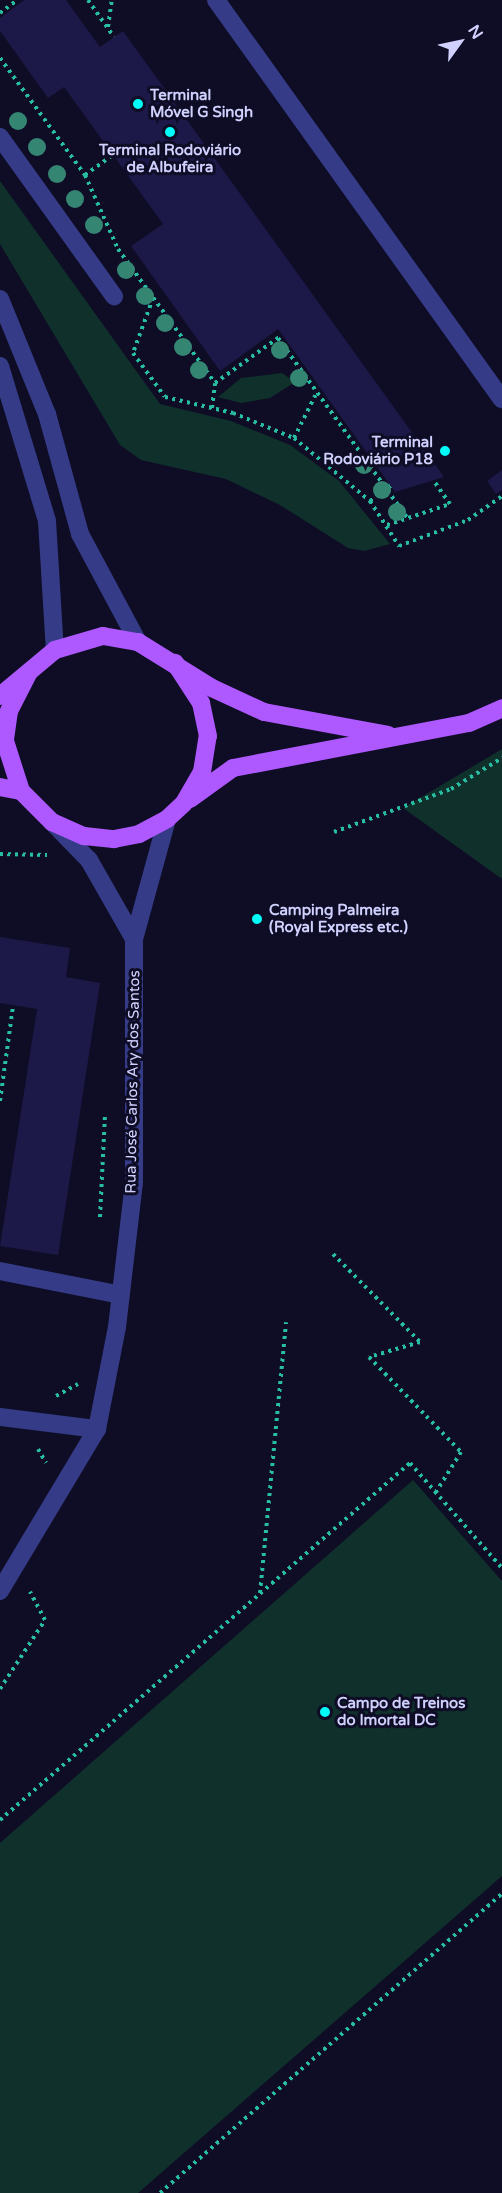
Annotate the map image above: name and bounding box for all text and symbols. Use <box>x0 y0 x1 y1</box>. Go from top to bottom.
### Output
north arrow <box>430 12 490 72</box>
text: N <box>463 21 487 43</box>
place label: Terminal Móvel G Singh <box>150 86 253 121</box>
marker: Terminal Móvel G Singh <box>131 97 145 111</box>
marker: Terminal Rodoviário de Albufeira <box>163 125 177 139</box>
place label: Terminal Rodoviário de Albufeira <box>99 141 241 176</box>
place label: Terminal Rodoviário P18 <box>323 433 433 468</box>
marker: Terminal Rodoviário P18 <box>438 444 452 458</box>
place label: Camping Palmeira (Royal Express etc.) <box>269 901 408 936</box>
marker: Camping Palmeira (Royal Express etc.) <box>250 912 264 926</box>
street label: Rua José Carlos Ary dos Santos <box>122 970 144 1194</box>
place label: Campo de Treinos do Imortal DC <box>337 1694 465 1729</box>
marker: Campo de Treinos do Imortal DC <box>318 1705 332 1719</box>

